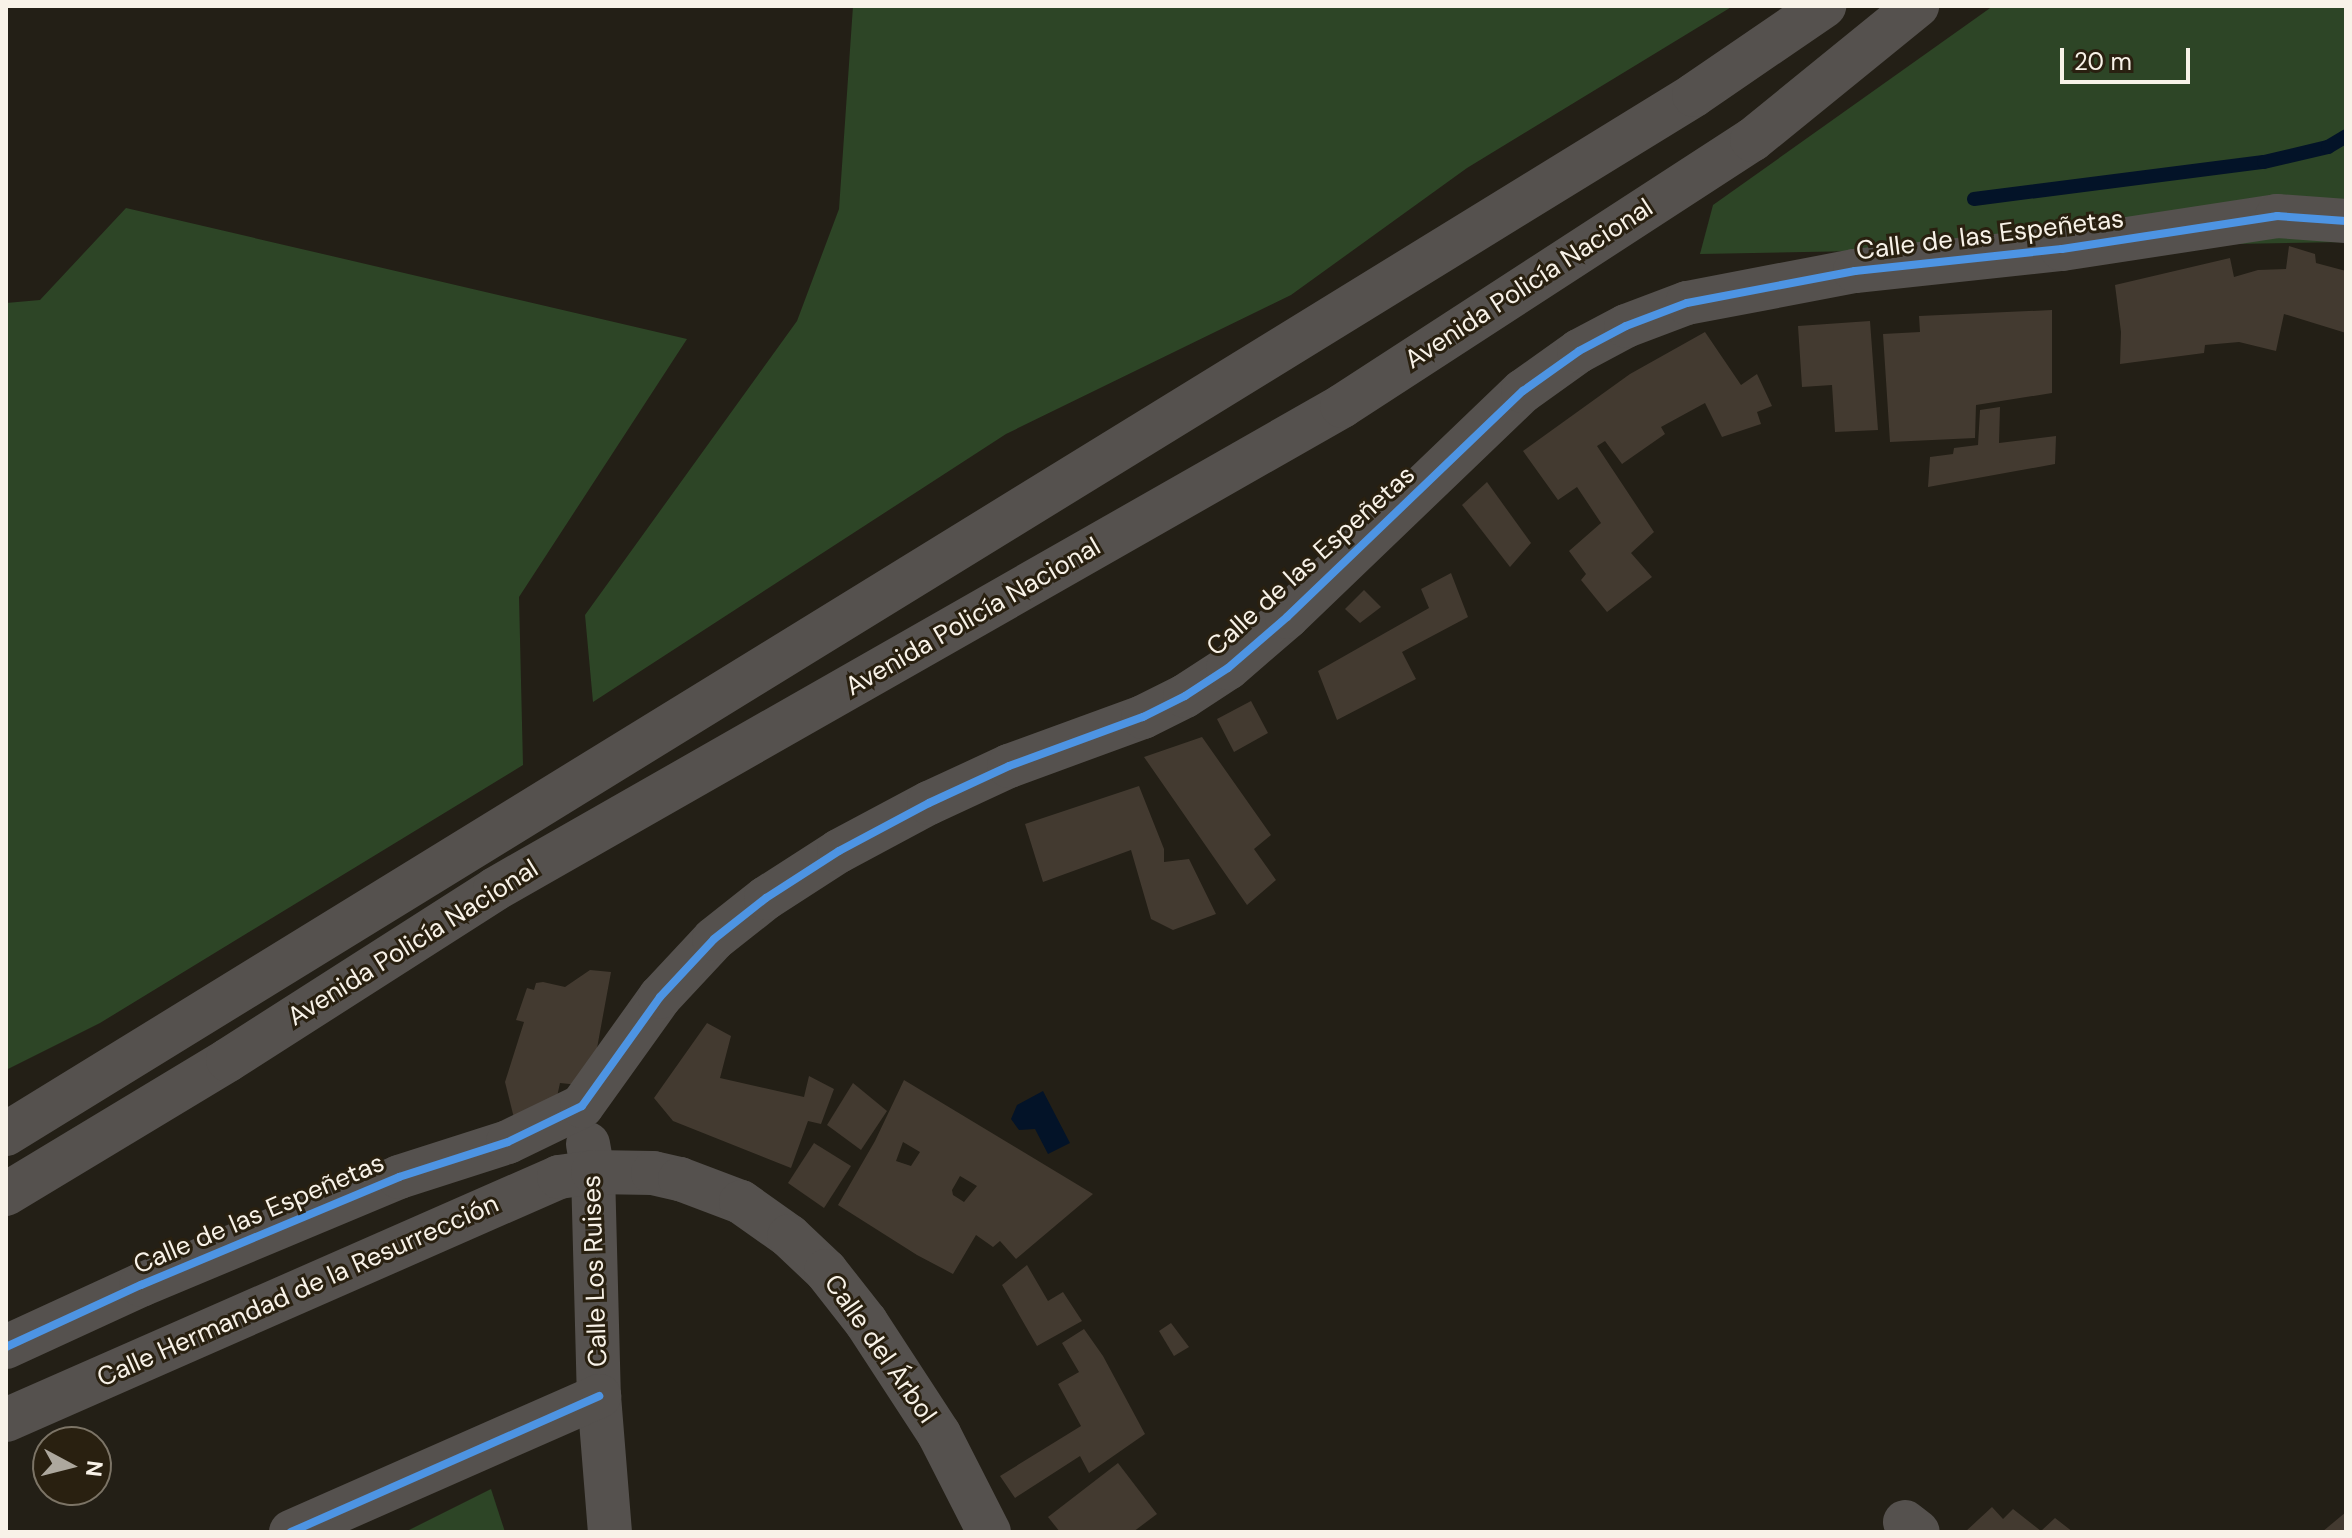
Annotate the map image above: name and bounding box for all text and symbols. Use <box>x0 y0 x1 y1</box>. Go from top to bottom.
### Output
scale bar <box>2064 32 2194 82</box>
text: 20 m <box>2074 46 2132 77</box>
street label: Avenida Policía Nacional <box>1399 192 1659 376</box>
street label: Calle de las Espeñetas <box>1854 203 2126 267</box>
street label: Calle de las Espeñetas <box>1200 459 1422 663</box>
street label: Avenida Policía Nacional <box>840 531 1106 703</box>
street label: Avenida Policía Nacional <box>282 853 544 1033</box>
street label: Calle de las Espeñetas <box>129 1147 389 1281</box>
street label: Calle Los Ruises <box>576 1174 614 1368</box>
street label: Calle Hermandad de la Resurrección <box>92 1188 504 1394</box>
street label: Calle del Árbol <box>817 1269 943 1429</box>
north arrow <box>32 1426 112 1506</box>
text: N <box>79 1459 110 1478</box>

